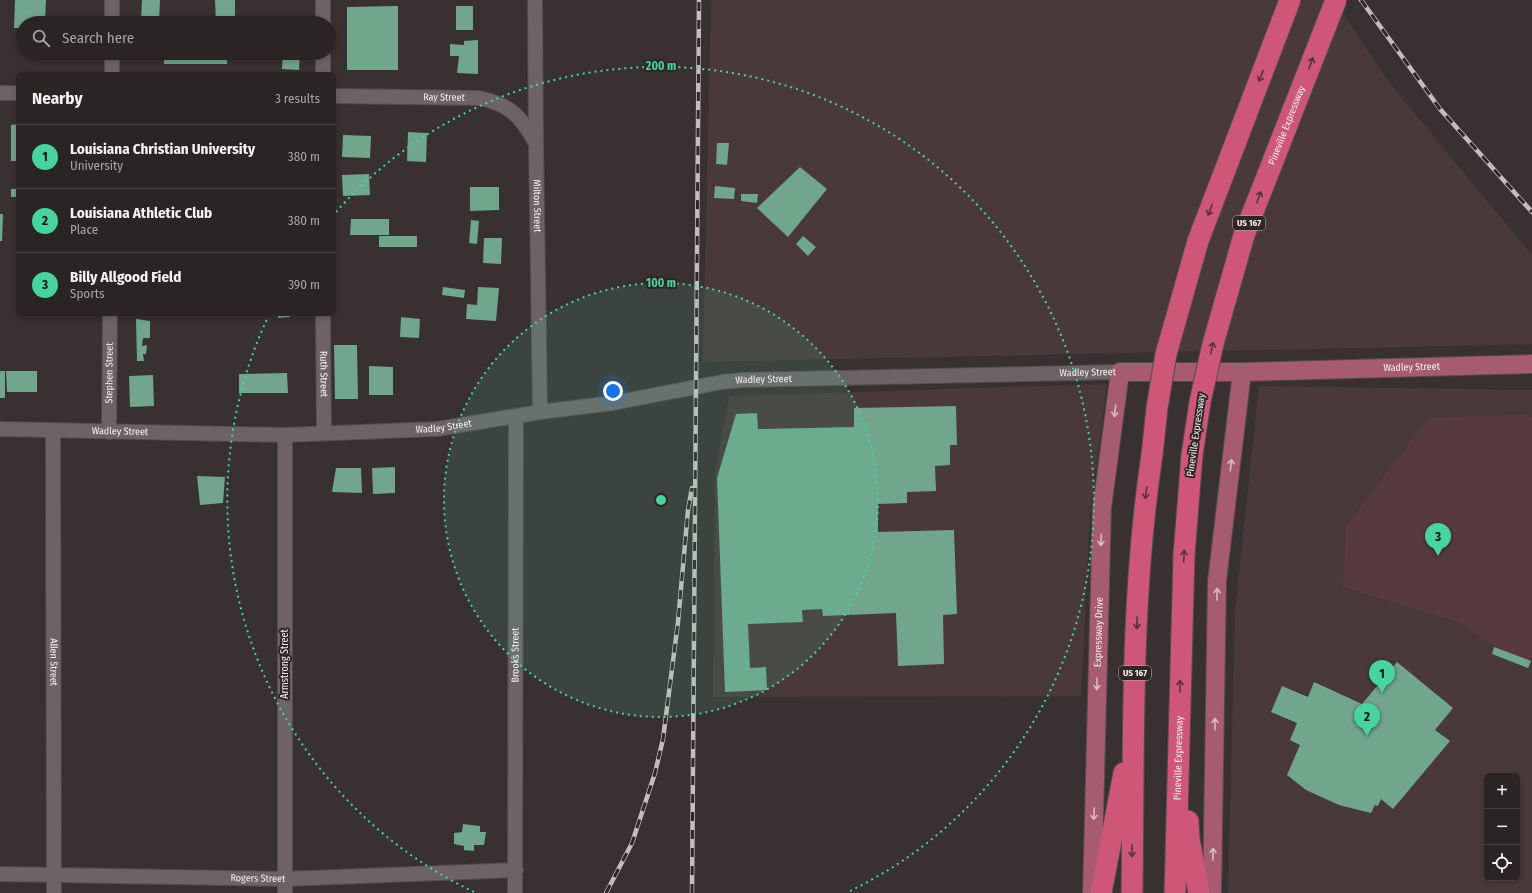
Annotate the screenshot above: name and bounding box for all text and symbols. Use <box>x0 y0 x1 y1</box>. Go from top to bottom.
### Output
search box <box>16 16 336 60</box>
icon: search <box>30 27 52 49</box>
text: Search here <box>62 29 134 47</box>
one-way arrow <box>1308 57 1316 69</box>
text: 200 m <box>645 59 676 73</box>
one-way arrow <box>1257 69 1265 81</box>
street label: Pineville Expressway <box>1266 84 1308 167</box>
text: Nearby <box>32 88 83 109</box>
text: 3 results <box>275 91 320 106</box>
street label: Ray Street <box>423 91 466 104</box>
text: Louisiana Christian University <box>70 140 255 158</box>
text: 1 <box>42 149 48 164</box>
text: 380 m <box>288 149 320 164</box>
text: University <box>70 158 123 173</box>
street label: Milton Street <box>531 179 543 233</box>
one-way arrow <box>1256 192 1264 204</box>
text: Louisiana Athletic Club <box>70 204 212 222</box>
one-way arrow <box>1205 204 1213 216</box>
text: 2 <box>42 213 48 228</box>
text: 380 m <box>288 213 320 228</box>
road number: US 167 <box>1233 216 1265 230</box>
text: Place <box>70 222 98 237</box>
text: Billy Allgood Field <box>70 268 181 286</box>
text: 100 m <box>646 276 676 290</box>
text: 3 <box>42 277 48 292</box>
text: 390 m <box>288 277 320 292</box>
text: Sports <box>70 286 105 301</box>
street label: Stephen Street <box>103 342 116 404</box>
one-way arrow <box>1209 342 1217 355</box>
street label: Ruth Street <box>317 351 330 398</box>
street label: Wadley Street <box>1383 361 1441 374</box>
street label: Wadley Street <box>1059 366 1117 379</box>
street label: Wadley Street <box>735 373 793 387</box>
your location <box>603 381 623 401</box>
street label: Pineville Expressway <box>1184 392 1208 477</box>
one-way arrow <box>1111 404 1119 417</box>
street label: Wadley Street <box>415 417 473 436</box>
street label: Wadley Street <box>92 425 149 438</box>
one-way arrow <box>1227 459 1235 472</box>
one-way arrow <box>1142 486 1150 499</box>
centre of rings <box>654 493 668 507</box>
pin: 3 <box>1425 523 1451 556</box>
one-way arrow <box>1097 533 1105 546</box>
one-way arrow <box>1180 550 1188 563</box>
one-way arrow <box>1213 588 1221 601</box>
street label: Expressway Drive <box>1092 597 1106 667</box>
one-way arrow <box>1133 616 1141 629</box>
street label: Brooks Street <box>509 627 522 683</box>
street label: Armstrong Street <box>279 629 291 699</box>
street label: Allen Street <box>47 638 60 687</box>
pin: 1 <box>1369 660 1395 693</box>
road number: US 167 <box>1119 666 1151 680</box>
one-way arrow <box>1093 677 1101 690</box>
one-way arrow <box>1176 680 1184 693</box>
pin: 2 <box>1354 703 1380 736</box>
street label: Pineville Expressway <box>1171 715 1186 800</box>
one-way arrow <box>1211 718 1219 731</box>
map controls <box>1484 773 1520 881</box>
button: + <box>1484 773 1520 809</box>
one-way arrow <box>1090 807 1097 820</box>
button: − <box>1484 809 1520 845</box>
one-way arrow <box>1128 844 1136 857</box>
button: locate <box>1484 845 1520 881</box>
one-way arrow <box>1210 848 1217 861</box>
street label: Rogers Street <box>230 872 286 885</box>

